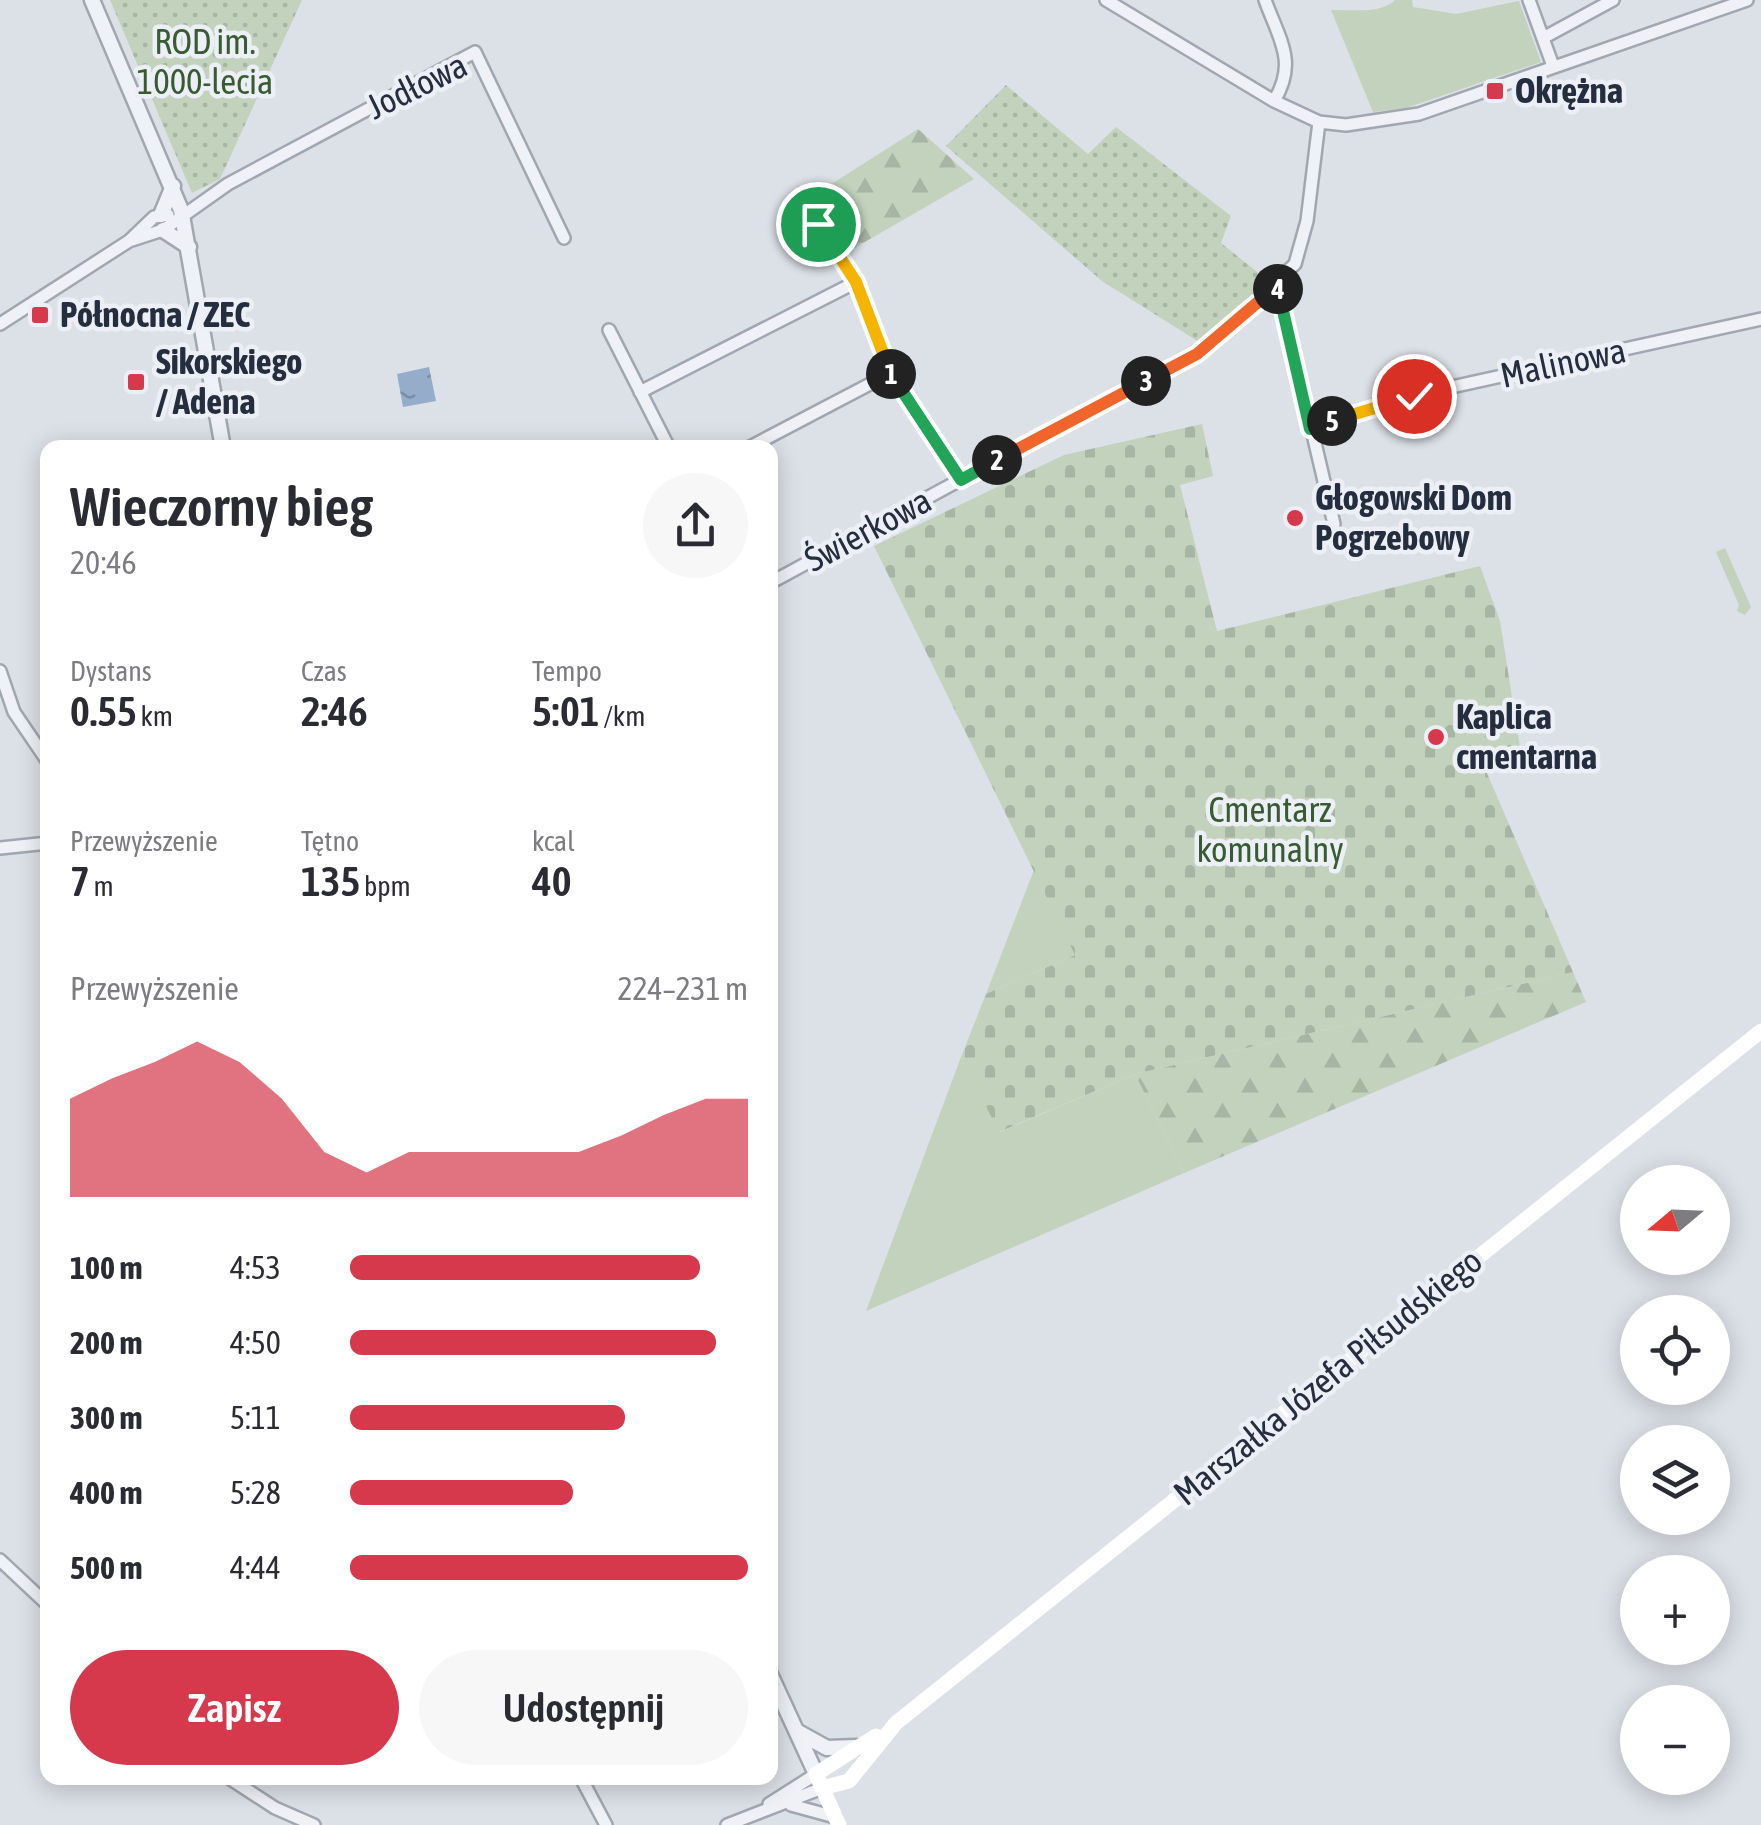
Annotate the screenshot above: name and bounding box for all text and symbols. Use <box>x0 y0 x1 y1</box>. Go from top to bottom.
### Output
park label: ROD im. 1000-lecia <box>137 21 273 101</box>
street label: Jodłowa <box>360 44 473 126</box>
place label: Okrężna <box>1515 70 1623 110</box>
marker: Okrężna <box>1484 80 1506 102</box>
pin <box>776 182 861 267</box>
icon: arrive <box>791 197 846 252</box>
pin: 4 <box>1253 264 1303 314</box>
text: 4 <box>1271 273 1285 305</box>
place label: Północna / ZEC <box>60 294 250 334</box>
marker: Północna / ZEC <box>29 304 51 326</box>
street label: Malinowa <box>1497 329 1629 395</box>
place label: Sikorskiego / Adena <box>156 341 303 421</box>
pin: 1 <box>866 349 916 399</box>
pin <box>1372 354 1457 439</box>
pin: 3 <box>1121 356 1171 406</box>
text: 1 <box>884 358 898 390</box>
text: 3 <box>1139 365 1153 397</box>
icon: check <box>1387 369 1442 424</box>
marker: Sikorskiego / Adena <box>125 371 147 393</box>
pin: 5 <box>1307 396 1357 446</box>
text: 5 <box>1325 405 1339 437</box>
pin: 2 <box>972 435 1022 485</box>
text: 2 <box>990 444 1004 476</box>
button: share <box>643 473 748 578</box>
text: Wieczorny bieg <box>70 475 373 538</box>
place label: Głogowski Dom Pogrzebowy <box>1315 477 1512 557</box>
street label: Świerkowa <box>798 479 937 579</box>
marker: Głogowski Dom Pogrzebowy <box>1284 507 1306 529</box>
text: 20:46 <box>70 544 137 581</box>
text: Dystans <box>70 655 152 687</box>
text: Czas <box>301 655 347 687</box>
text: Tempo <box>532 655 602 687</box>
text: 0.55 <box>70 687 137 735</box>
text: 2:46 <box>301 687 368 735</box>
text: 5:01 <box>532 687 600 735</box>
place label: Kaplica cmentarna <box>1456 696 1597 776</box>
text: km <box>137 700 173 732</box>
text: /km <box>600 700 645 732</box>
marker: Kaplica cmentarna <box>1425 726 1447 748</box>
park label: Cmentarz komunalny <box>1196 789 1344 869</box>
text: Przewyższenie <box>70 825 218 857</box>
text: Tętno <box>301 825 359 857</box>
text: kcal <box>532 825 575 857</box>
text: 7 <box>70 857 90 905</box>
text: 135 <box>301 857 360 905</box>
text: 40 <box>532 857 571 905</box>
text: m <box>90 870 114 902</box>
text: bpm <box>360 870 411 902</box>
text: Przewyższenie <box>70 970 239 1007</box>
text: 224–231 m <box>618 970 748 1007</box>
north arrow <box>1620 1165 1730 1275</box>
map controls <box>1620 1165 1730 1795</box>
street label: Marszałka Józefa Piłsudskiego <box>1165 1240 1489 1513</box>
text: 100 m <box>70 1249 143 1286</box>
text: 4:53 <box>230 1249 281 1286</box>
button: locate <box>1620 1295 1730 1405</box>
text: 200 m <box>70 1324 143 1361</box>
text: 4:50 <box>230 1324 281 1361</box>
text: 300 m <box>70 1399 143 1436</box>
text: 5:11 <box>230 1399 281 1436</box>
button: layers <box>1620 1425 1730 1535</box>
text: 400 m <box>70 1474 143 1511</box>
text: 5:28 <box>230 1474 281 1511</box>
text: 500 m <box>70 1549 143 1586</box>
text: 4:44 <box>230 1549 281 1586</box>
button: + <box>1620 1555 1730 1665</box>
button: Zapisz <box>70 1650 399 1765</box>
button: Udostępnij <box>419 1650 748 1765</box>
button: − <box>1620 1685 1730 1795</box>

